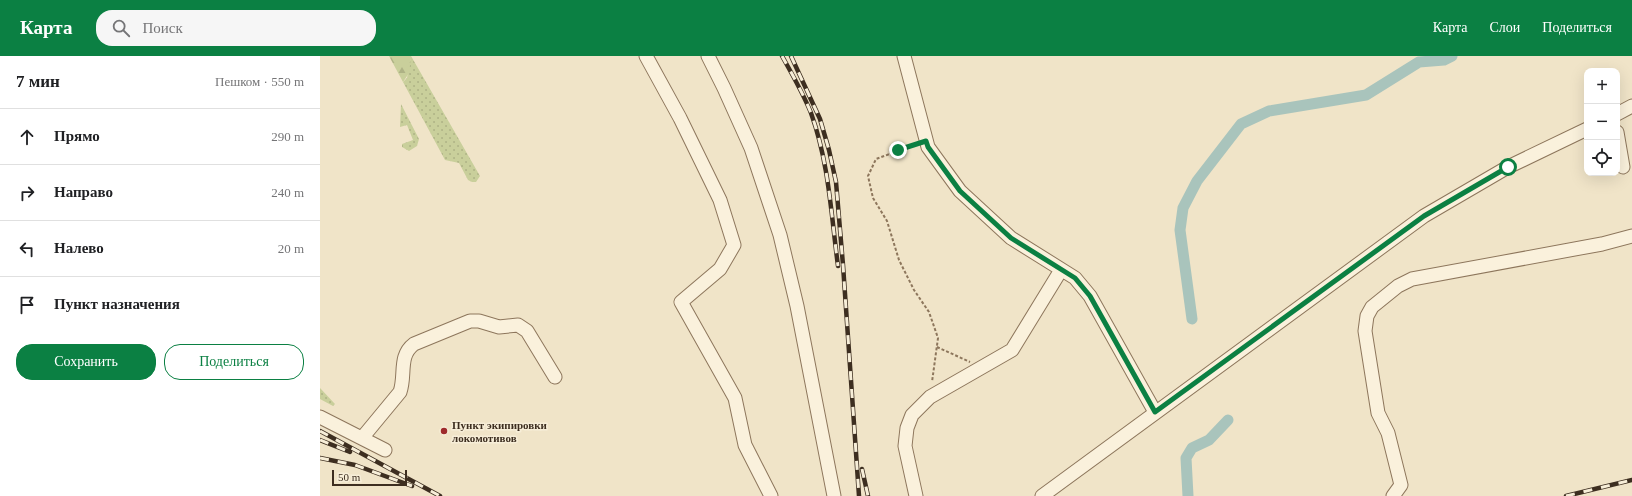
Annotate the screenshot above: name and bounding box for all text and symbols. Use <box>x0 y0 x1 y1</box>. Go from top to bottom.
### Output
search box <box>96 10 376 46</box>
text: Карта <box>20 17 72 38</box>
icon: search <box>110 17 132 39</box>
text: Поиск <box>142 20 183 36</box>
text: Карта <box>1433 20 1467 35</box>
text: Слои <box>1489 20 1520 35</box>
text: Поделиться <box>1542 20 1612 35</box>
map controls <box>1584 68 1620 176</box>
button: + <box>1584 68 1620 104</box>
text: 7 мин <box>16 72 60 91</box>
text: Пешком · 550 m <box>215 74 304 89</box>
button: − <box>1584 104 1620 140</box>
icon: ahead <box>16 126 38 148</box>
text: Прямо <box>54 128 100 144</box>
text: 290 m <box>271 129 304 144</box>
button: locate <box>1584 140 1620 176</box>
route end <box>889 141 907 159</box>
route start <box>1499 158 1517 176</box>
icon: right <box>16 182 38 204</box>
text: Направо <box>54 184 113 200</box>
text: 240 m <box>271 185 304 200</box>
icon: left <box>16 238 38 260</box>
text: Налево <box>54 240 104 256</box>
text: 20 m <box>278 241 304 256</box>
icon: arrive <box>16 294 38 316</box>
text: Пункт назначения <box>54 296 180 312</box>
button: Сохранить <box>16 344 156 380</box>
button: Поделиться <box>164 344 304 380</box>
place label: Пункт экипировки локомотивов <box>452 419 548 444</box>
marker: Пункт экипировки локомотивов <box>439 426 449 436</box>
scale bar <box>332 468 407 487</box>
text: 50 m <box>338 471 360 483</box>

